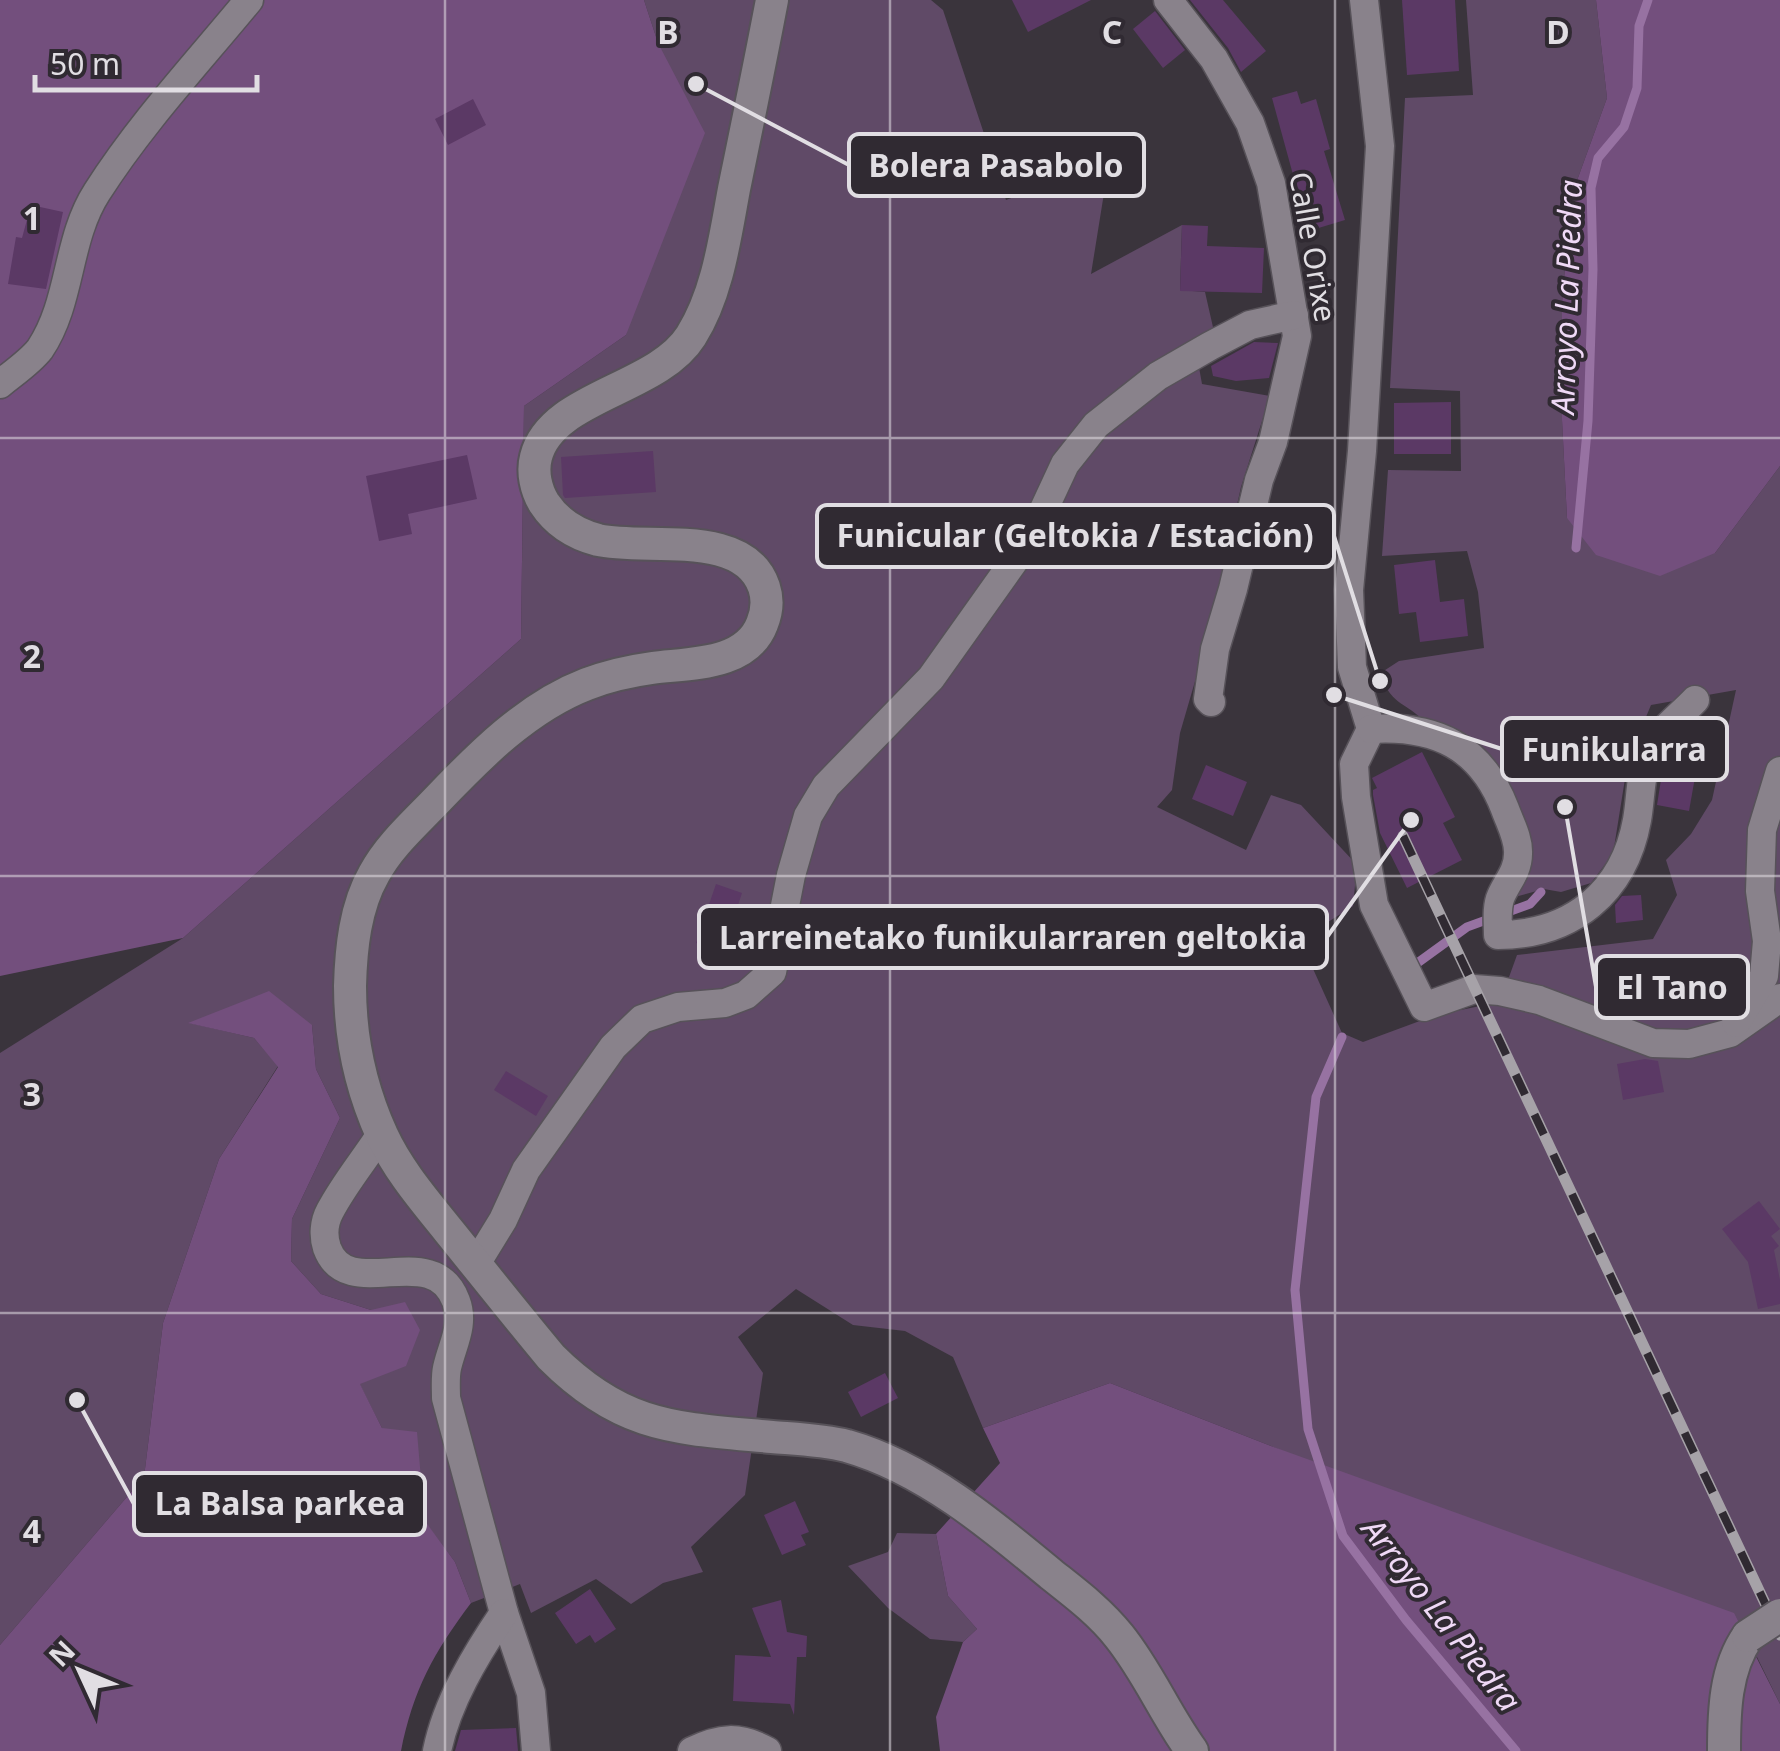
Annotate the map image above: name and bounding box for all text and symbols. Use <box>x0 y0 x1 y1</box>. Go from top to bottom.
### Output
text: B <box>657 10 679 53</box>
text: C <box>1102 10 1122 53</box>
text: D <box>1546 10 1570 53</box>
scale bar <box>35 30 258 92</box>
text: 50 m <box>50 43 120 84</box>
callout: Bolera Pasabolo <box>849 134 1144 196</box>
text: Bolera Pasabolo <box>868 143 1124 186</box>
street label: Calle Orixe <box>1280 168 1347 325</box>
water label: Arroyo La Piedra <box>1540 179 1591 417</box>
text: 1 <box>23 196 41 239</box>
callout: Funicular (Geltokia / Estación) <box>817 505 1334 567</box>
text: Funicular (Geltokia / Estación) <box>836 513 1314 556</box>
text: 2 <box>23 634 41 677</box>
callout: Funikularra <box>1502 718 1727 780</box>
text: Funikularra <box>1521 727 1707 770</box>
callout: Larreinetako funikularraren geltokia <box>699 906 1327 968</box>
text: Larreinetako funikularraren geltokia <box>719 915 1307 958</box>
callout: El Tano <box>1596 956 1748 1018</box>
text: El Tano <box>1616 965 1728 1008</box>
text: 3 <box>23 1072 41 1115</box>
callout: La Balsa parkea <box>134 1473 425 1535</box>
text: La Balsa parkea <box>155 1481 405 1524</box>
water label: Arroyo La Piedra <box>1352 1507 1531 1720</box>
text: 4 <box>23 1509 41 1552</box>
north arrow <box>30 1621 130 1721</box>
text: N <box>40 1632 83 1674</box>

